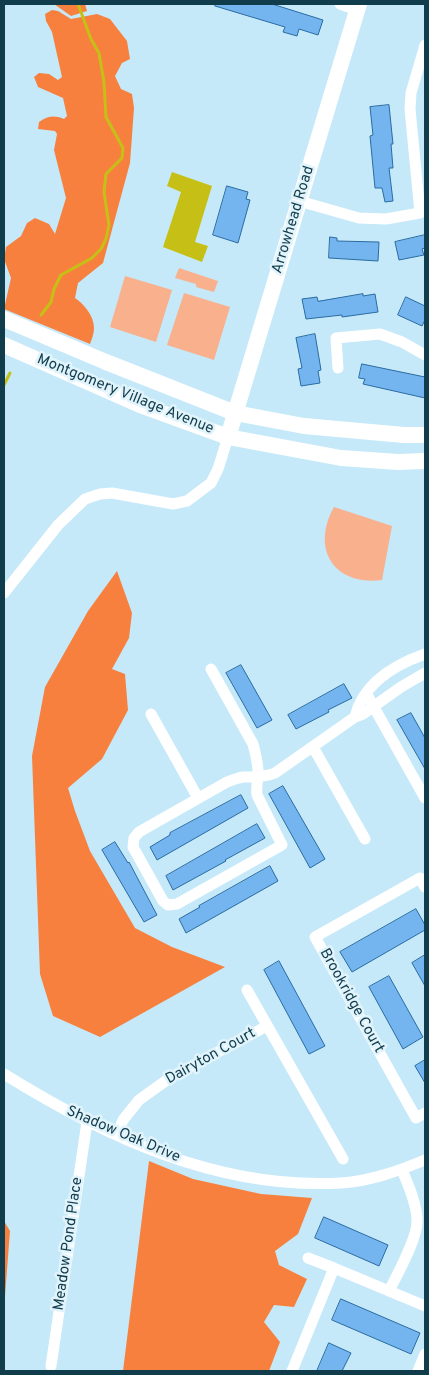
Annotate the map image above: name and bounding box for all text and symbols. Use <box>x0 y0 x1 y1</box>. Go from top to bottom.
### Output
street label: Arrowhead Road <box>269 164 319 276</box>
street label: Montgomery Village Avenue <box>34 351 216 439</box>
street label: Brookridge Court <box>315 946 387 1056</box>
street label: Dairyton Court <box>163 1025 259 1089</box>
street label: Shadow Oak Drive <box>63 1103 183 1167</box>
street label: Meadow Pond Place <box>51 1176 87 1312</box>

